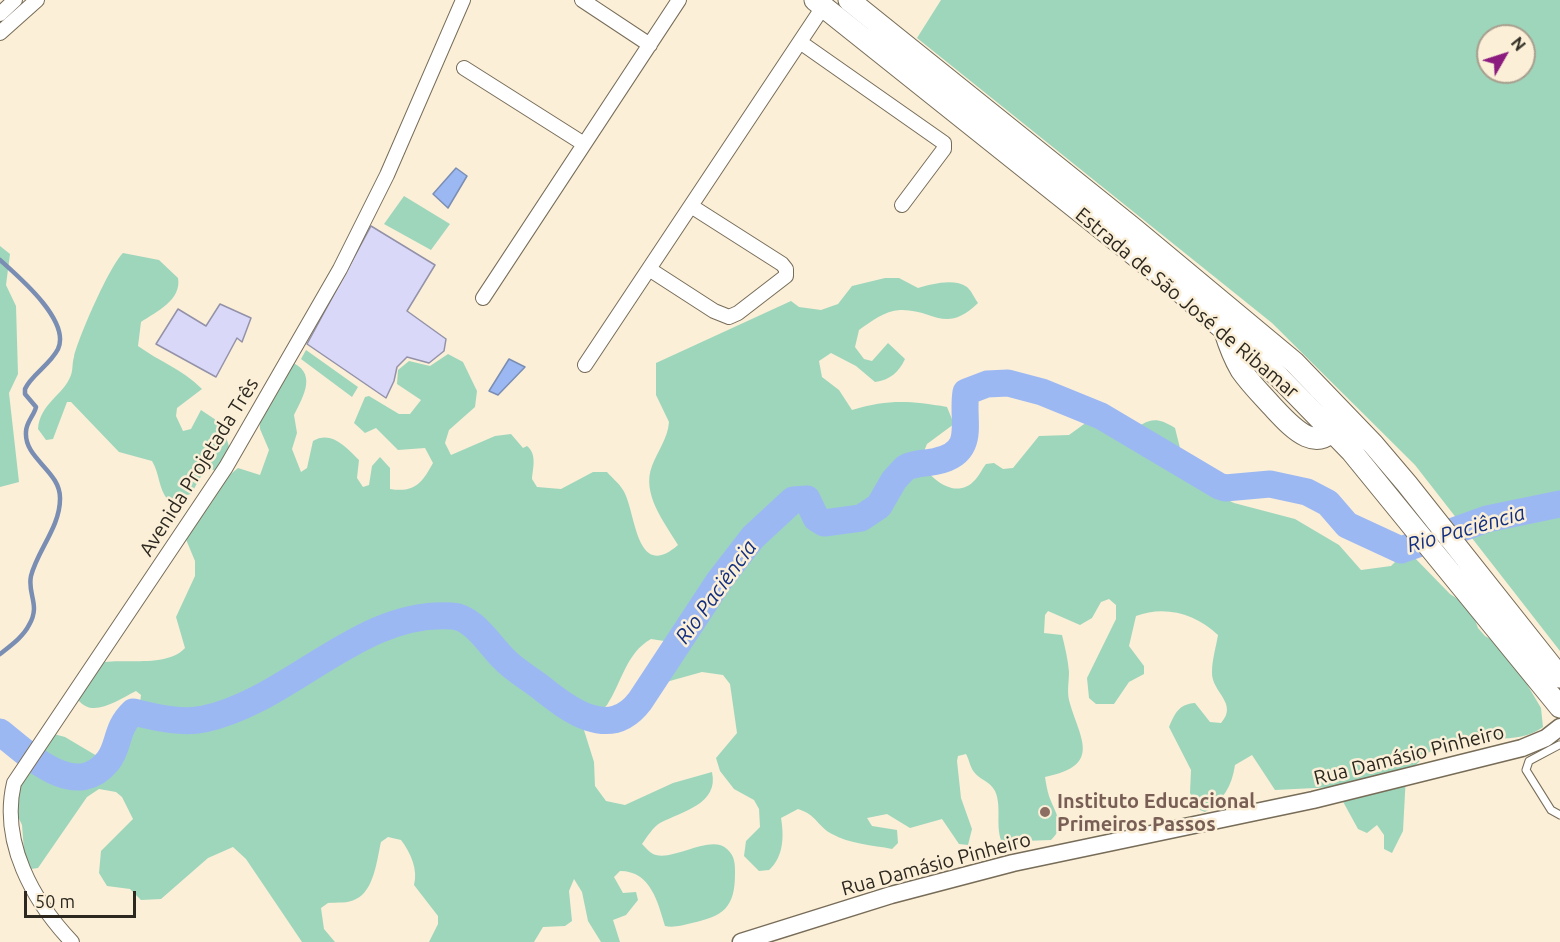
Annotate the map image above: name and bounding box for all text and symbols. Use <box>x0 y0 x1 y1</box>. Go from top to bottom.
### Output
north arrow <box>1476 24 1536 84</box>
text: N <box>1508 34 1529 54</box>
street label: Estrada de São José de Ribamar <box>1070 202 1304 404</box>
street label: Avenida Projetada Três <box>134 373 264 561</box>
water label: Rio Paciência <box>1404 500 1528 558</box>
water label: Rio Paciência <box>670 535 762 649</box>
street label: Rua Damásio Pinheiro <box>1311 720 1507 790</box>
place label: Instituto Educacional Primeiros Passos <box>1057 789 1255 836</box>
marker: Instituto Educacional Primeiros Passos <box>1038 805 1052 819</box>
street label: Rua Damásio Pinheiro <box>839 827 1033 901</box>
scale bar <box>27 879 140 917</box>
text: 50 m <box>35 891 75 911</box>

